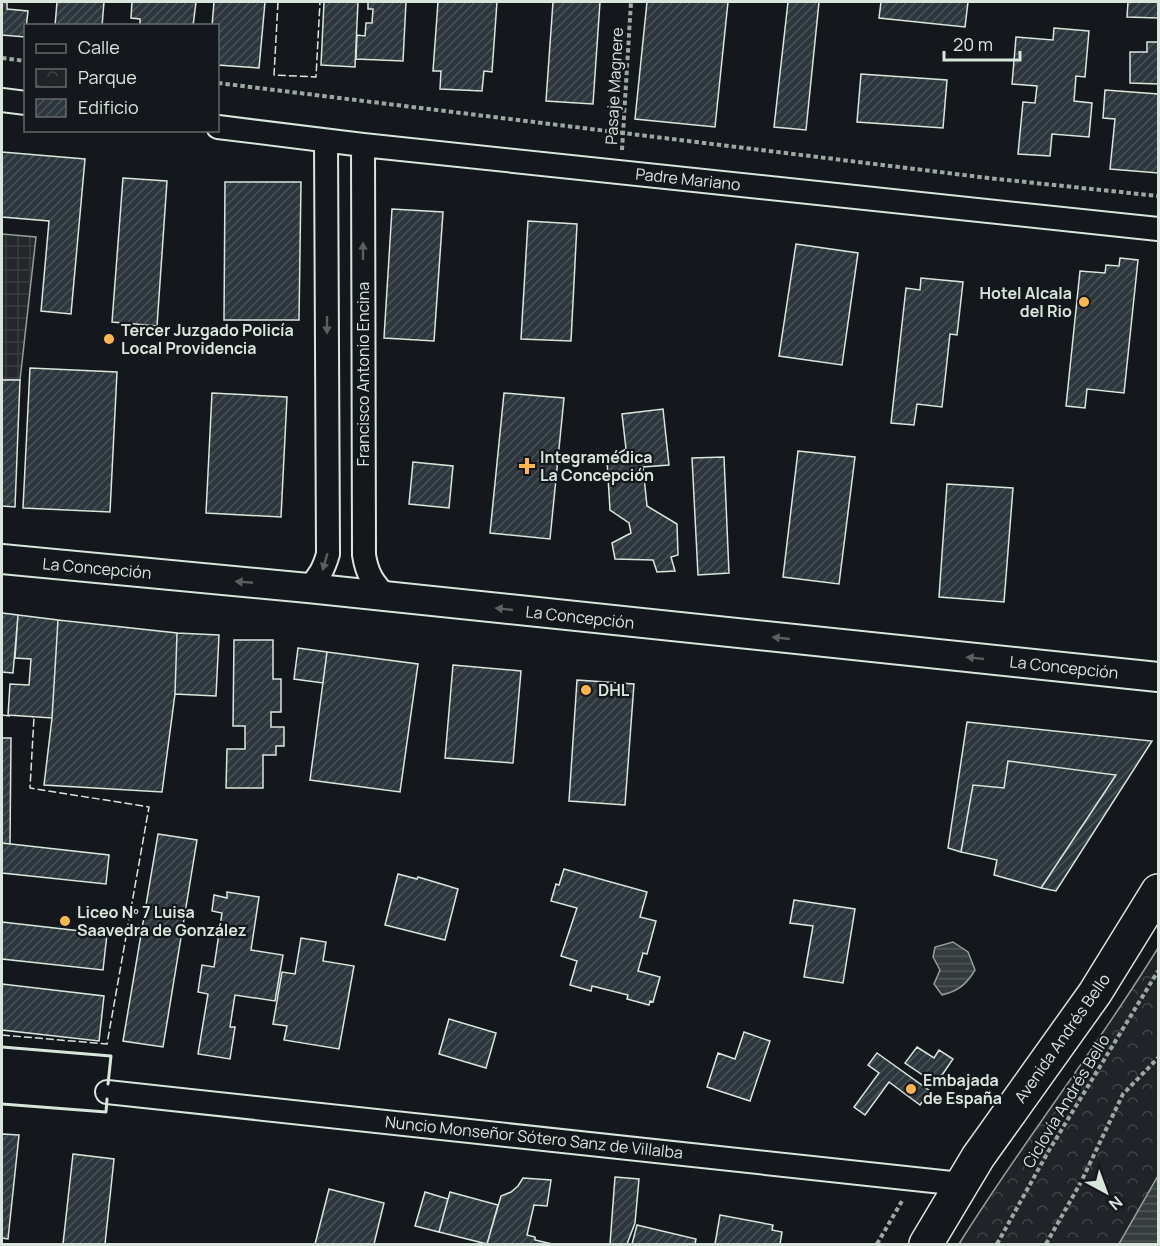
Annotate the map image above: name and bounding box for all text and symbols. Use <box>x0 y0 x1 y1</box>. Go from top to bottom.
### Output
legend <box>24 24 219 132</box>
scale bar <box>944 24 1020 62</box>
street label: Pasaje Magnere <box>600 27 628 145</box>
text: 20 m <box>953 32 993 56</box>
text: Calle <box>78 35 120 59</box>
text: Parque <box>78 65 137 89</box>
text: Edificio <box>78 95 139 119</box>
street label: Padre Mariano <box>634 163 742 195</box>
one-way arrow <box>358 241 368 260</box>
street label: Francisco Antonio Encina <box>352 282 374 466</box>
place label: Hotel Alcala del Rio <box>980 282 1072 322</box>
marker: Hotel Alcala del Rio <box>1077 295 1091 309</box>
one-way arrow <box>322 316 332 335</box>
place label: Tercer Juzgado Policía Local Providencia <box>121 319 294 359</box>
marker: Tercer Juzgado Policía Local Providencia <box>102 332 116 346</box>
place label: Integramédica La Concepción <box>540 446 654 486</box>
marker: Integramédica La Concepción <box>518 457 536 475</box>
street label: La Concepción <box>42 552 152 584</box>
one-way arrow <box>320 553 329 571</box>
one-way arrow <box>234 577 253 587</box>
street label: La Concepción <box>525 600 635 634</box>
one-way arrow <box>494 604 513 613</box>
one-way arrow <box>772 633 791 642</box>
street label: La Concepción <box>1009 650 1119 684</box>
one-way arrow <box>965 653 984 663</box>
place label: DHL <box>598 679 630 701</box>
marker: DHL <box>579 683 593 697</box>
place label: Liceo Nº 7 Luisa Saavedra de González <box>77 901 247 941</box>
marker: Liceo Nº 7 Luisa Saavedra de González <box>58 914 72 928</box>
street label: Avenida Andrés Bello <box>1009 969 1115 1107</box>
street label: Ciclovía Andrés Bello <box>1017 1030 1115 1172</box>
place label: Embajada de España <box>923 1069 1002 1109</box>
marker: Embajada de España <box>904 1082 918 1096</box>
street label: Nuncio Monseñor Sótero Sanz de Villalba <box>384 1110 684 1164</box>
north arrow <box>1076 1162 1136 1222</box>
text: N <box>1104 1191 1127 1215</box>

